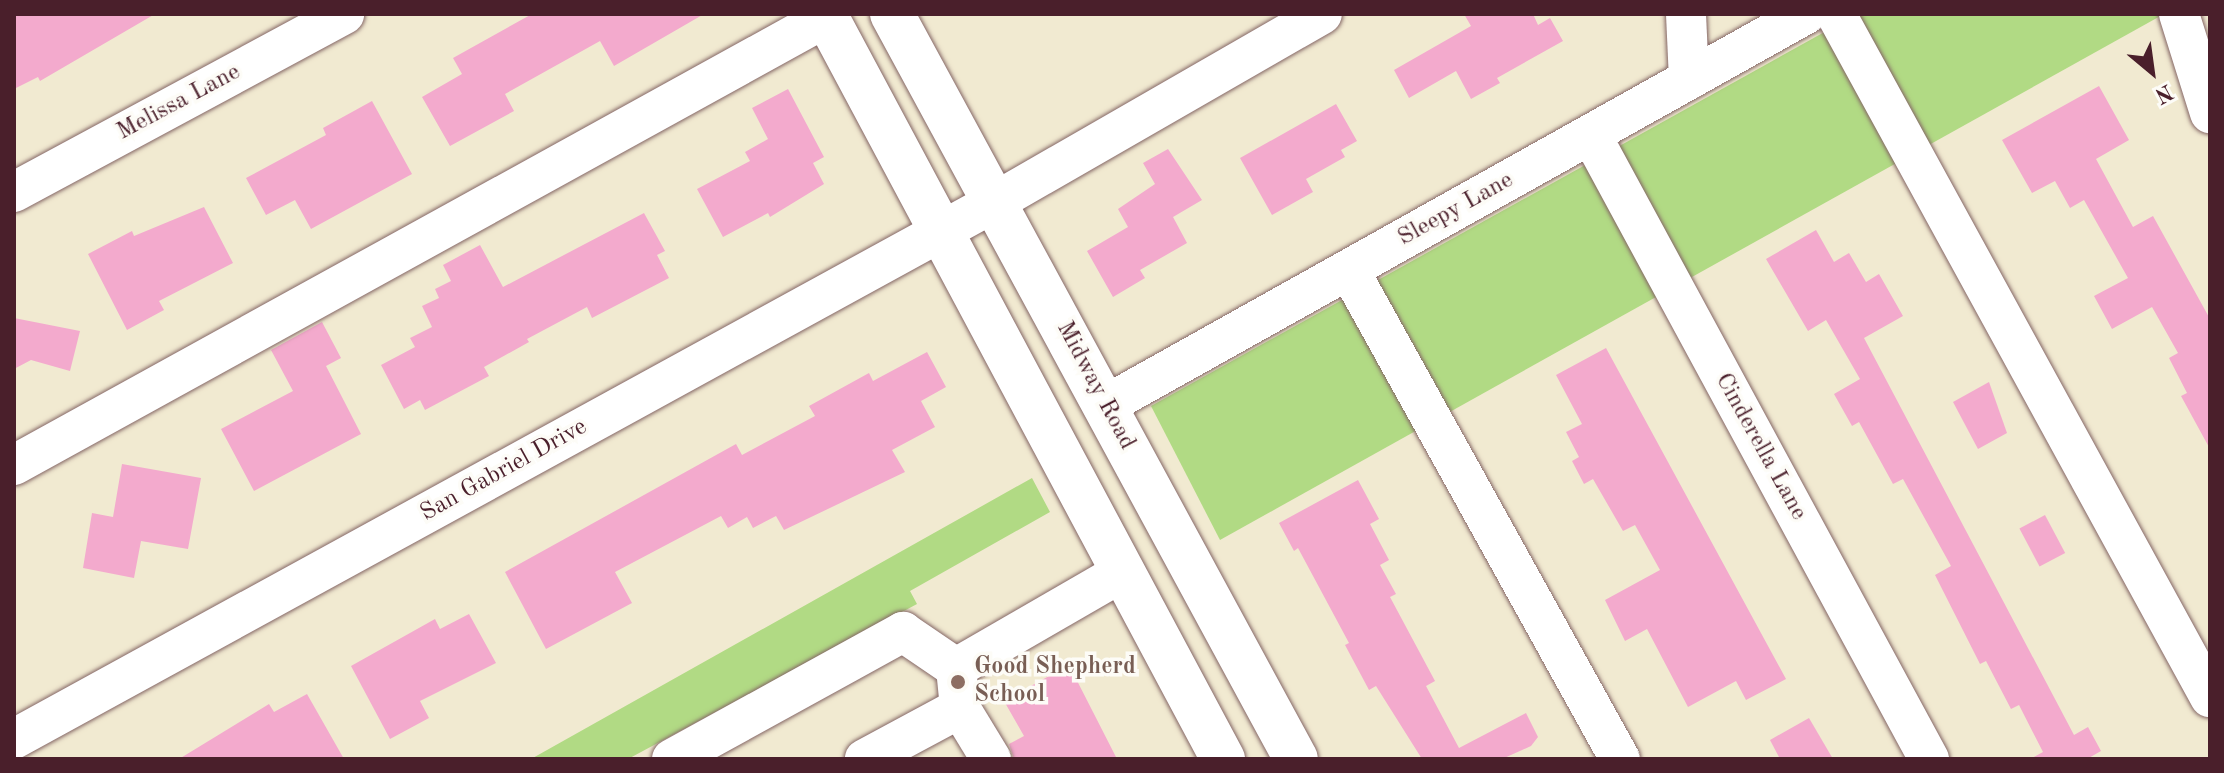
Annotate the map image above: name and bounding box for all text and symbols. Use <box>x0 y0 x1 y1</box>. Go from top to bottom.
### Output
north arrow <box>2112 32 2192 112</box>
street label: Melissa Lane <box>112 58 246 148</box>
text: N <box>2151 79 2176 107</box>
street label: Sleepy Lane <box>1393 167 1519 253</box>
street label: Midway Road <box>1049 317 1141 455</box>
street label: Cinderella Lane <box>1708 369 1812 525</box>
street label: San Gabriel Drive <box>416 413 592 529</box>
place label: Good Shepherd School <box>974 654 1136 710</box>
marker: Good Shepherd School <box>949 673 967 691</box>

